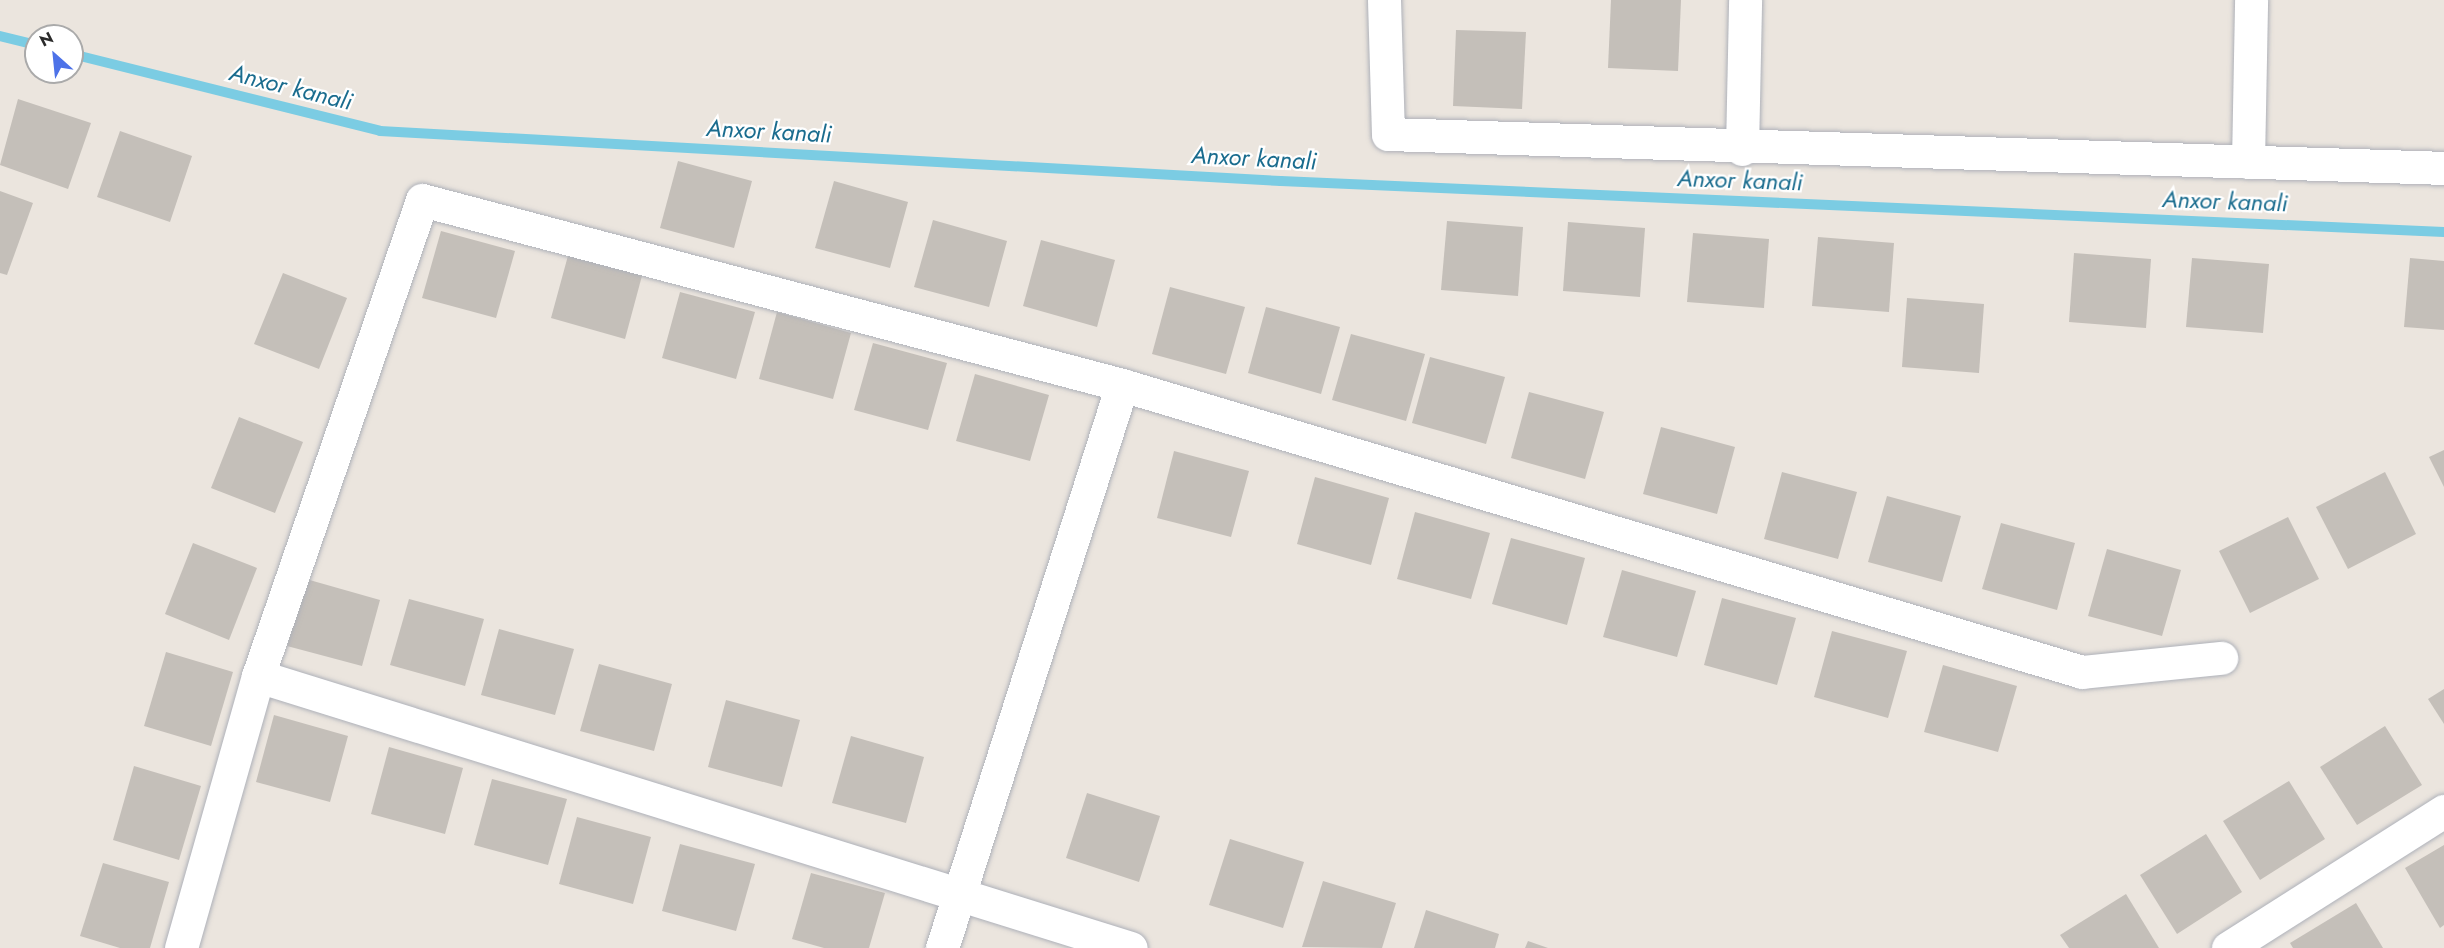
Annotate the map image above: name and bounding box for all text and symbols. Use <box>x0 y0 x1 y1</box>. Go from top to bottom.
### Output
north arrow <box>24 24 84 84</box>
text: N <box>36 26 57 52</box>
water label: Anxor kanali <box>227 58 355 116</box>
water label: Anxor kanali <box>706 113 832 149</box>
water label: Anxor kanali <box>1191 140 1317 176</box>
water label: Anxor kanali <box>1677 163 1803 197</box>
water label: Anxor kanali <box>2162 184 2288 218</box>

